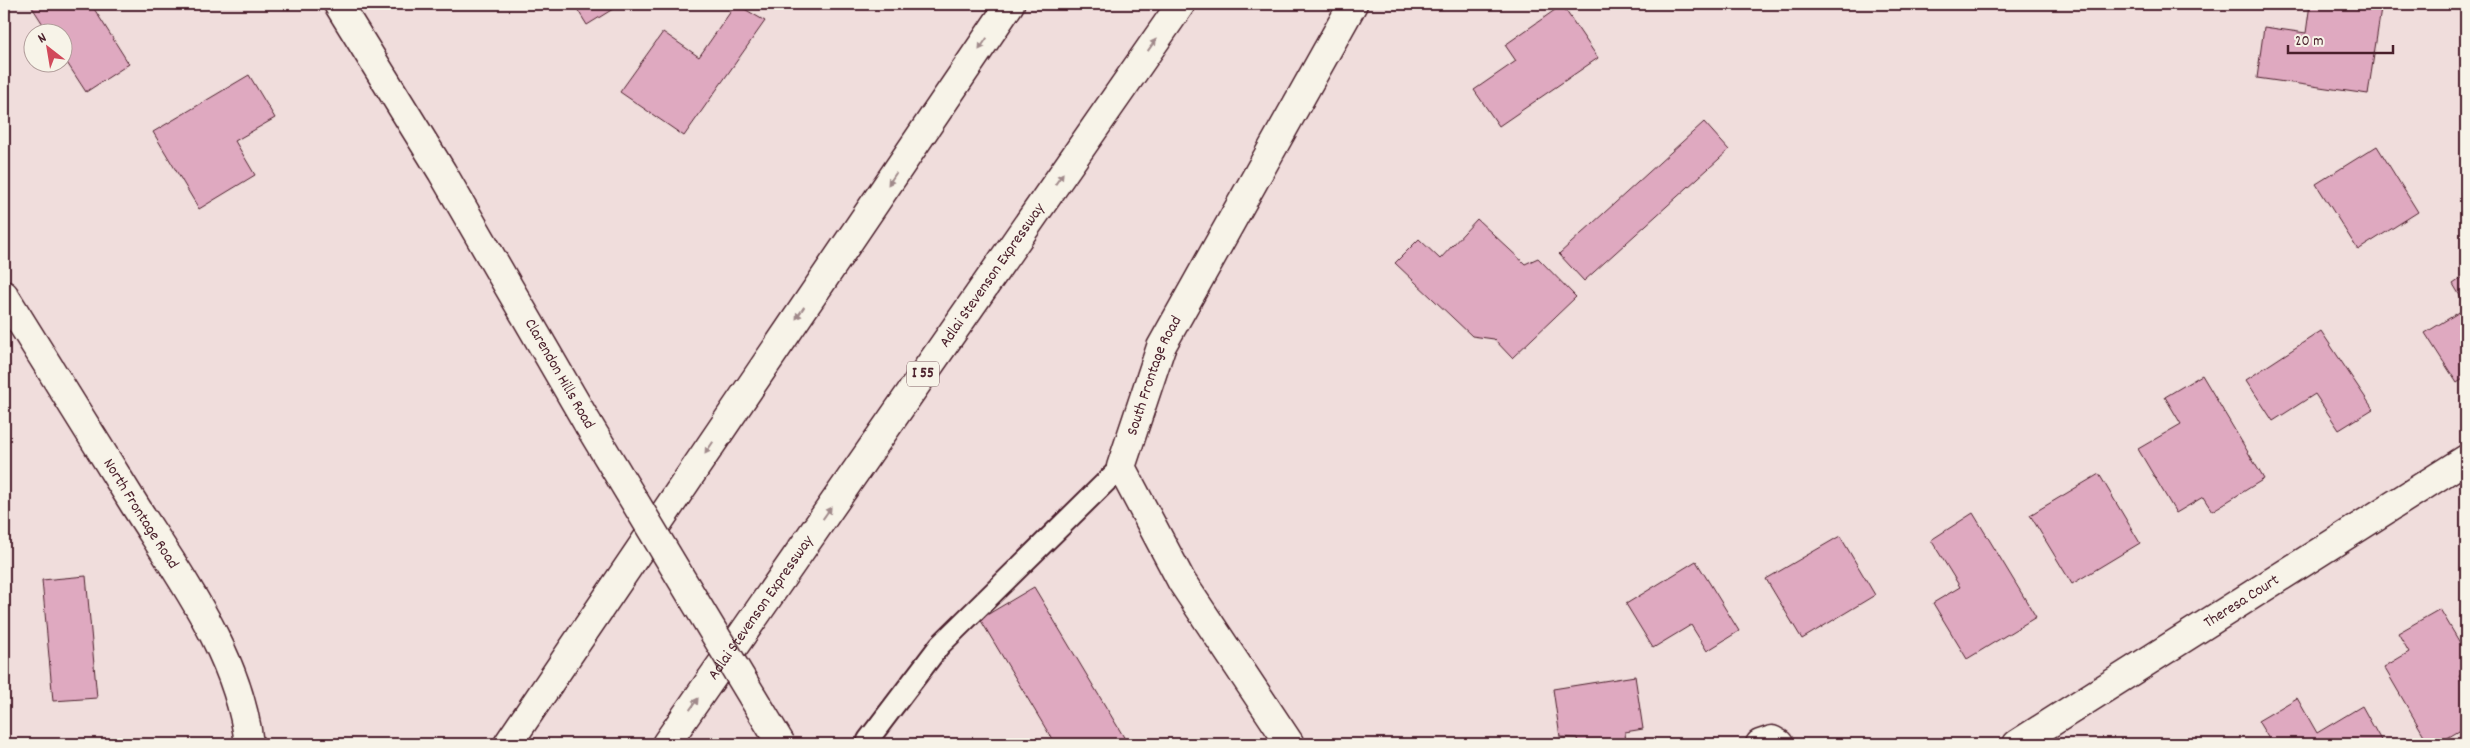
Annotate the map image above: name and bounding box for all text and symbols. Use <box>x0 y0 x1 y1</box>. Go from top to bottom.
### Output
north arrow <box>22 22 72 72</box>
scale bar <box>2288 22 2392 54</box>
text: N <box>34 28 51 49</box>
text: 20 m <box>2295 31 2323 53</box>
one-way arrow <box>978 37 988 51</box>
one-way arrow <box>1147 38 1157 52</box>
one-way arrow <box>887 172 896 185</box>
one-way arrow <box>1054 172 1064 185</box>
street label: Adlai Stevenson Expressway <box>934 198 1051 352</box>
one-way arrow <box>795 306 805 320</box>
street label: South Frontage Road <box>1121 312 1188 439</box>
street label: Clarendon Hills Road <box>518 314 600 434</box>
road number: I 55 <box>907 362 939 386</box>
one-way arrow <box>704 441 714 454</box>
street label: North Frontage Road <box>97 454 184 573</box>
one-way arrow <box>822 506 832 520</box>
street label: Adlai Stevenson Expressway <box>702 530 820 685</box>
street label: Theresa Court <box>2199 569 2284 634</box>
one-way arrow <box>689 697 699 711</box>

